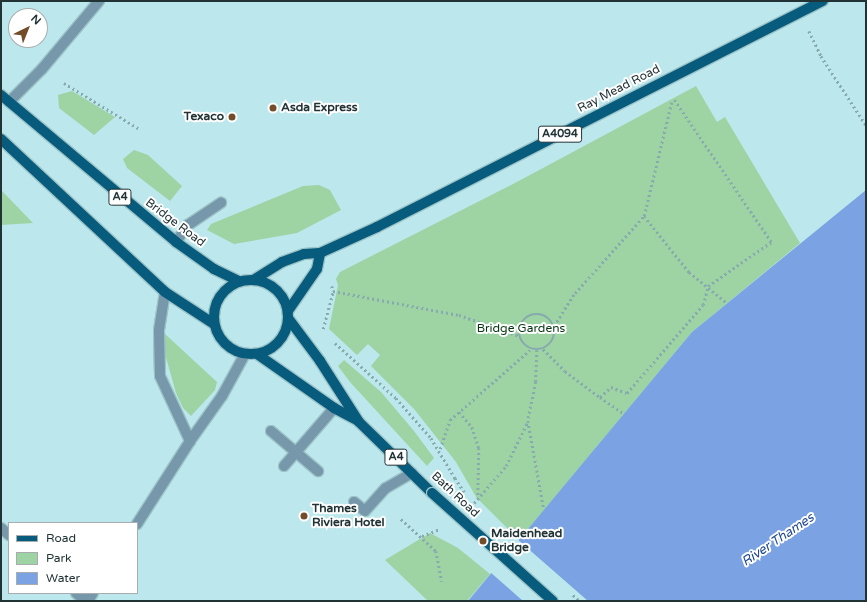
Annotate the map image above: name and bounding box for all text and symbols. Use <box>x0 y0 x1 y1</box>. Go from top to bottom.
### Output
north arrow <box>8 8 48 48</box>
text: N <box>28 12 44 27</box>
street label: Ray Mead Road <box>575 62 663 116</box>
place label: Asda Express <box>281 101 358 115</box>
marker: Asda Express <box>268 103 278 113</box>
place label: Texaco <box>184 110 224 124</box>
marker: Texaco <box>227 112 237 122</box>
road number: A4094 <box>538 125 582 143</box>
road number: A4 <box>108 188 132 206</box>
street label: Bridge Road <box>142 196 208 250</box>
park label: Bridge Gardens <box>477 322 565 336</box>
road number: A4 <box>384 448 408 466</box>
street label: Bath Road <box>428 469 482 521</box>
place label: Thames Riviera Hotel <box>312 502 385 530</box>
water label: River Thames <box>739 510 817 570</box>
marker: Thames Riviera Hotel <box>299 511 309 521</box>
legend <box>8 522 138 594</box>
place label: Maidenhead Bridge <box>491 527 562 555</box>
text: Road <box>46 531 76 545</box>
marker: Maidenhead Bridge <box>478 536 488 546</box>
text: Park <box>46 551 72 565</box>
text: Water <box>46 571 80 585</box>

